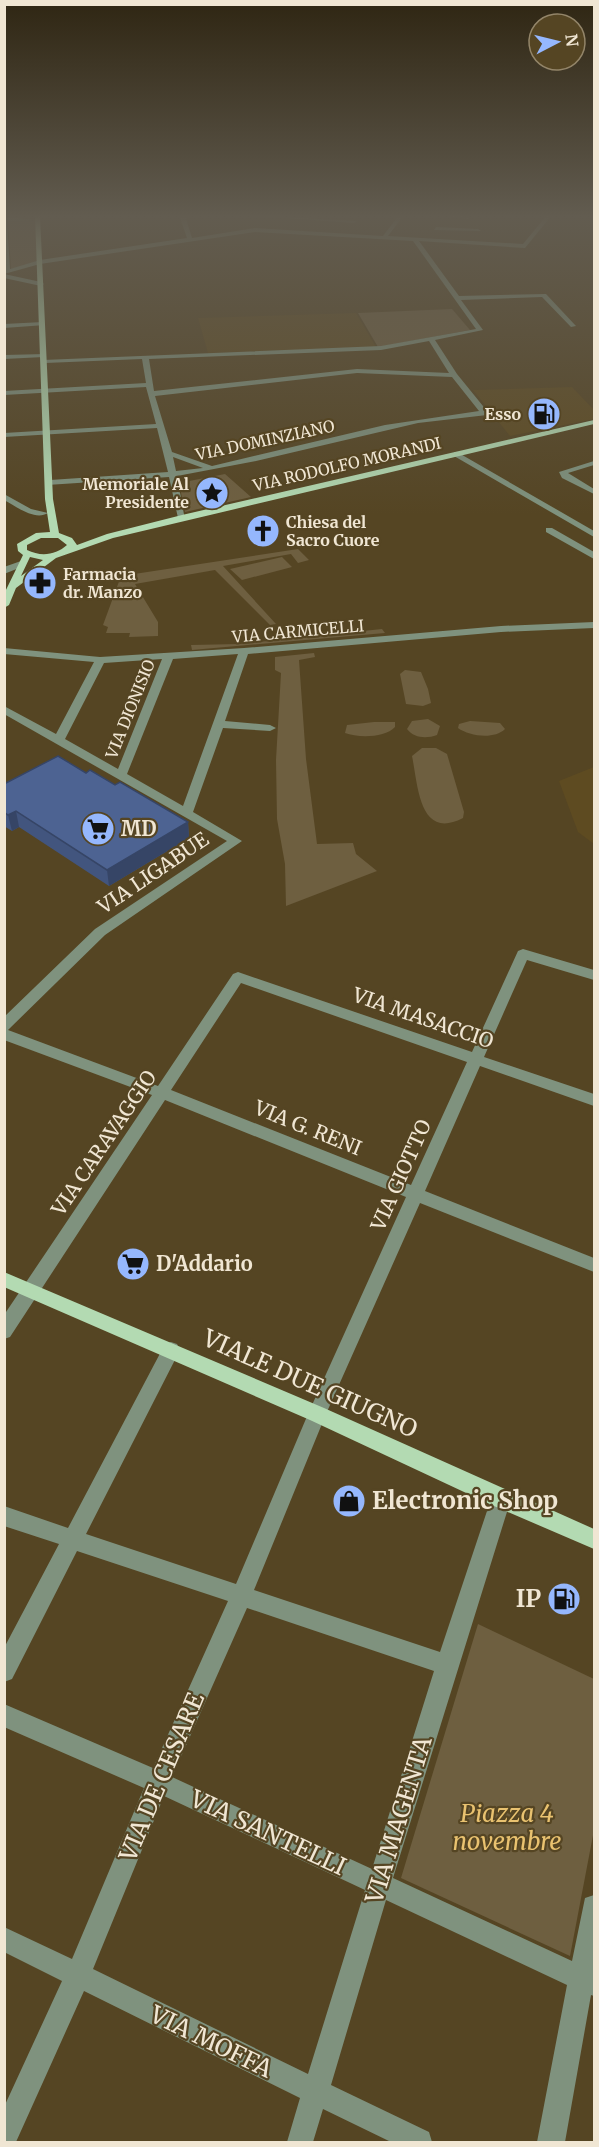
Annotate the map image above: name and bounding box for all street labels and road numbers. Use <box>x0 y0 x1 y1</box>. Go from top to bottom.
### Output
street label: VIA DOMINZIANO <box>193 415 337 465</box>
street label: VIA RODOLFO MORANDI <box>250 433 443 496</box>
street label: VIA CARMICELLI <box>230 615 365 647</box>
street label: VIA DIONISIO <box>101 656 159 762</box>
street label: VIA LIGABUE <box>92 826 213 919</box>
street label: VIA MASACCIO <box>349 981 497 1053</box>
street label: VIA CARAVAGGIO <box>45 1065 161 1221</box>
street label: VIA G. RENI <box>250 1094 365 1160</box>
street label: VIA GIOTTO <box>365 1115 436 1235</box>
street label: VIALE DUE GIUGNO <box>197 1322 422 1445</box>
street label: VIA DE CESARE <box>112 1687 211 1867</box>
street label: VIA MAGENTA <box>358 1732 439 1908</box>
street label: VIA SANTELLI <box>184 1782 351 1882</box>
street label: VIA MOFFA <box>144 1998 278 2085</box>

